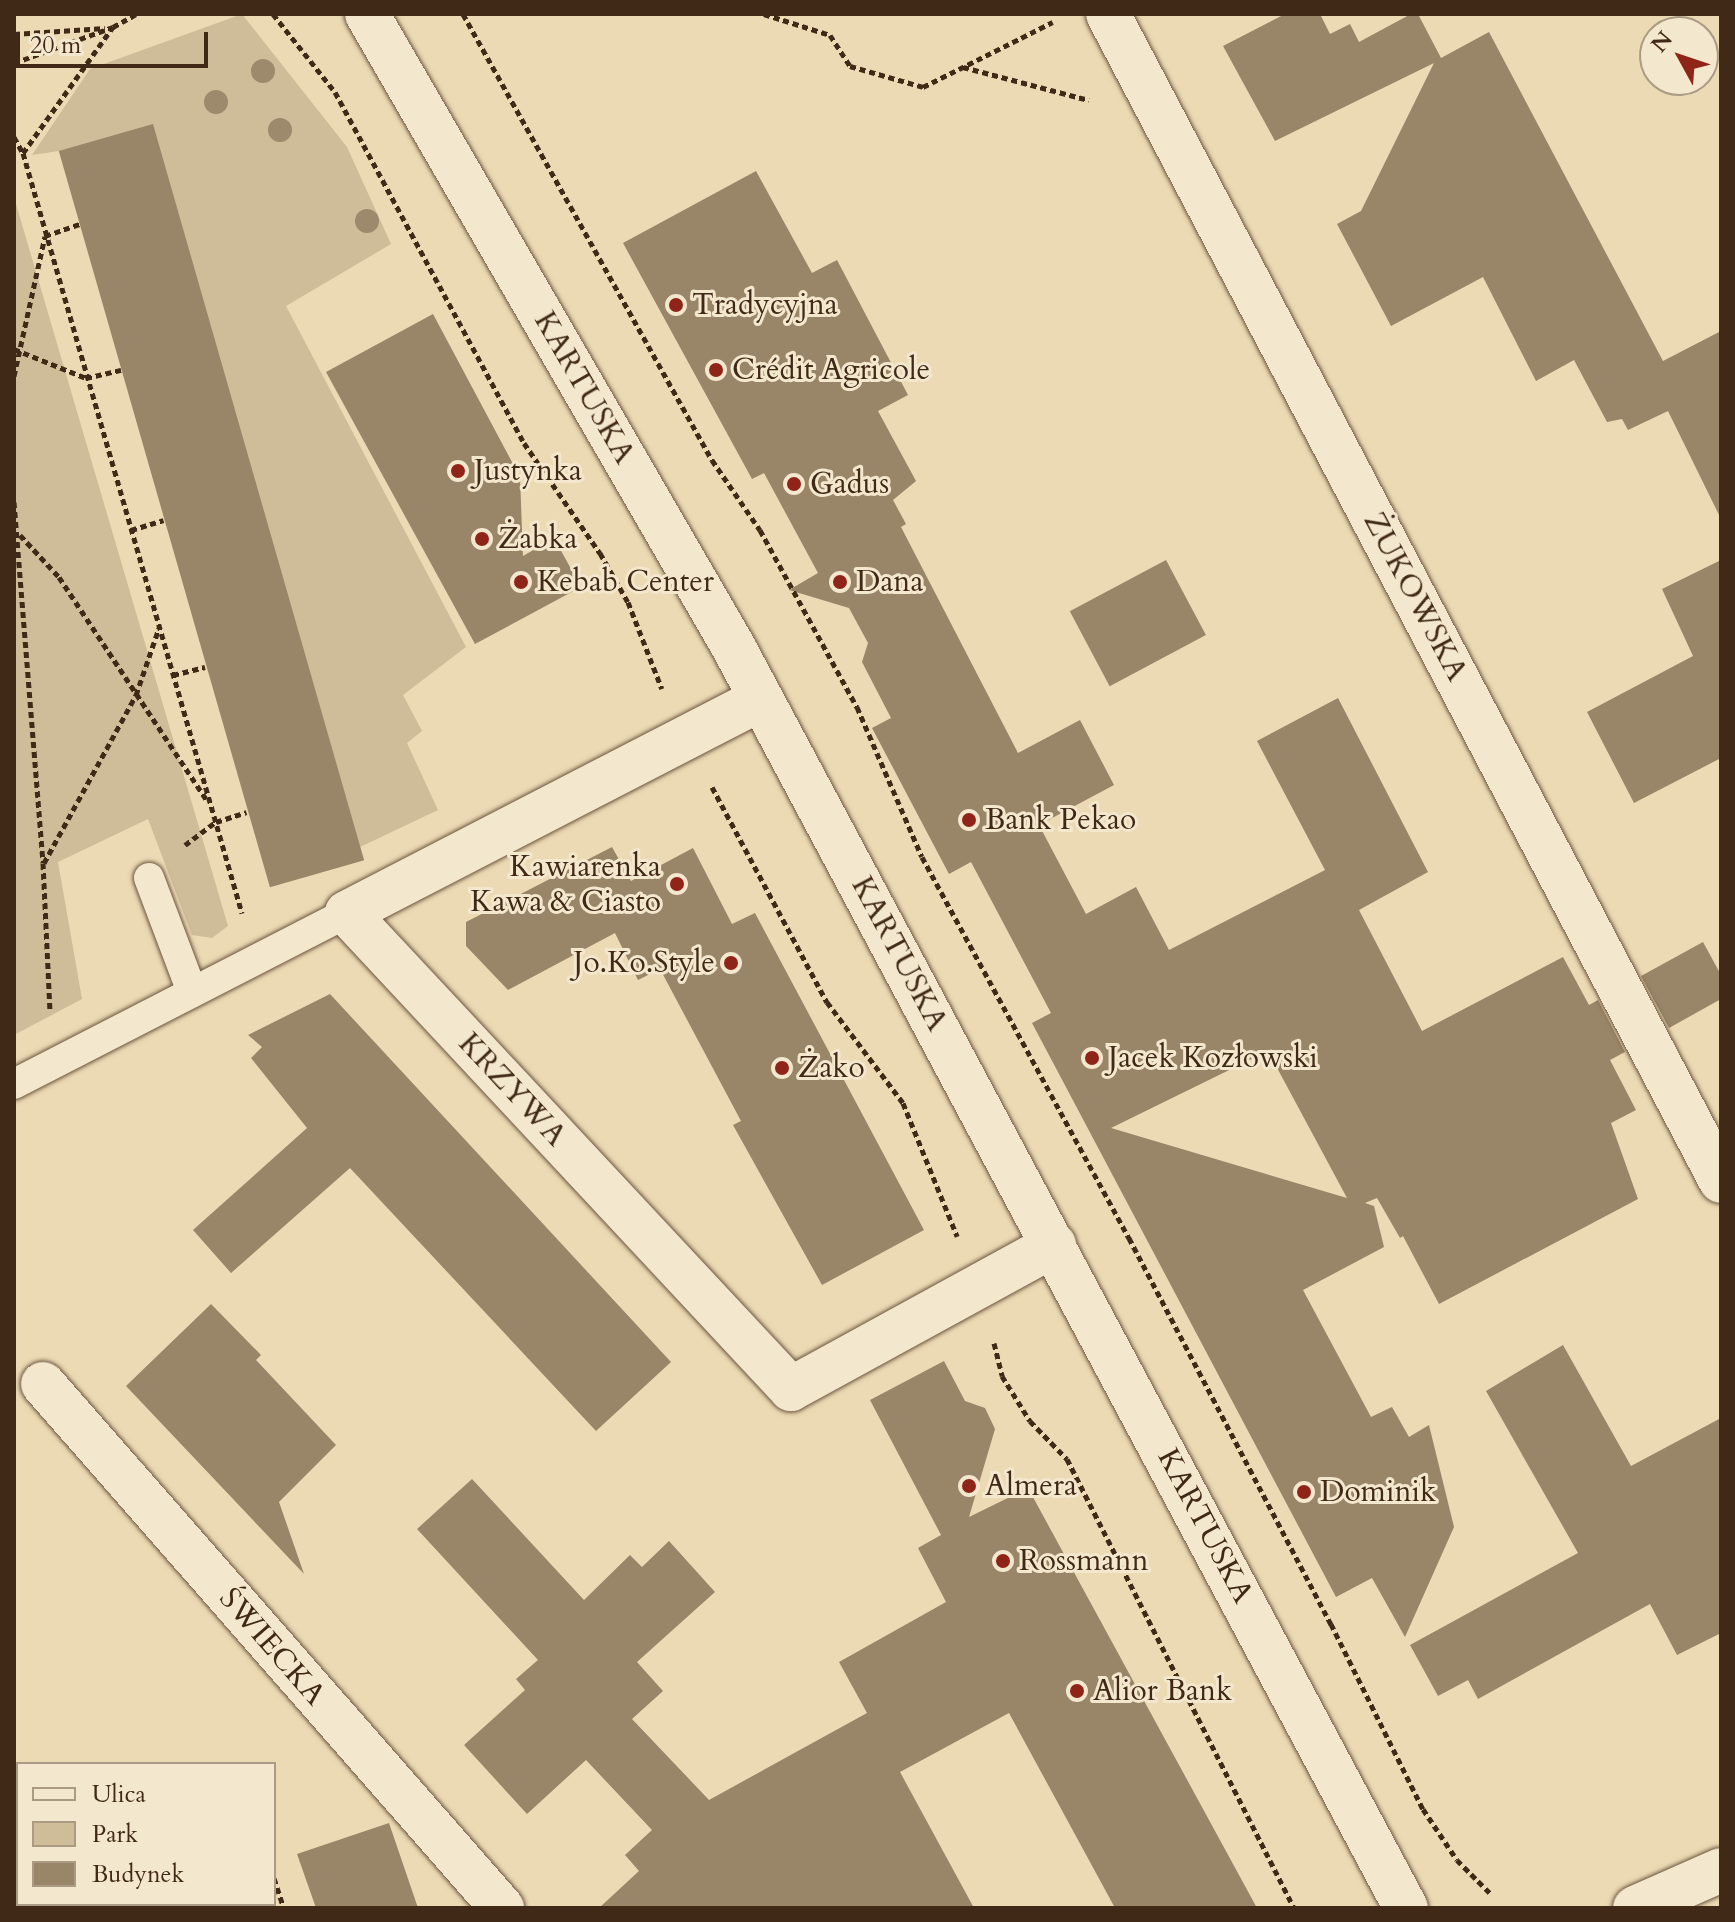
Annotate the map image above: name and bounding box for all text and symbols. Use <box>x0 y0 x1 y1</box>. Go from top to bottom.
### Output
scale bar <box>20 16 212 66</box>
north arrow <box>1639 16 1719 96</box>
text: N <box>1645 25 1680 59</box>
text: 20 m <box>30 29 81 62</box>
place label: Tradycyjna <box>692 287 838 323</box>
marker: Tradycyjna <box>667 296 685 314</box>
street label: KARTUSKA <box>526 306 642 470</box>
place label: Crédit Agricole <box>732 352 930 388</box>
marker: Crédit Agricole <box>707 361 725 379</box>
place label: Justynka <box>474 453 582 489</box>
marker: Justynka <box>449 462 467 480</box>
place label: Gadus <box>810 466 889 502</box>
marker: Gadus <box>785 475 803 493</box>
street label: ŻUKOWSKA <box>1355 506 1475 688</box>
place label: Żabka <box>498 521 577 557</box>
marker: Żabka <box>473 530 491 548</box>
place label: Kebab Center <box>537 564 714 600</box>
place label: Dana <box>856 564 923 600</box>
marker: Kebab Center <box>512 573 530 591</box>
marker: Dana <box>831 573 849 591</box>
place label: Bank Pekao <box>985 802 1136 838</box>
marker: Bank Pekao <box>960 811 978 829</box>
place label: Kawiarenka Kawa & Ciasto <box>470 849 661 920</box>
street label: KARTUSKA <box>843 871 955 1037</box>
marker: Kawiarenka Kawa & Ciasto <box>668 875 686 893</box>
place label: Jo.Ko.Style <box>573 945 715 981</box>
marker: Jo.Ko.Style <box>722 954 740 972</box>
street label: KRZYWA <box>451 1026 573 1154</box>
place label: Jacek Kozłowski <box>1108 1040 1318 1076</box>
marker: Jacek Kozłowski <box>1083 1049 1101 1067</box>
place label: Żako <box>798 1050 865 1086</box>
marker: Żako <box>773 1059 791 1077</box>
street label: KARTUSKA <box>1149 1443 1261 1609</box>
place label: Almera <box>985 1468 1077 1504</box>
place label: Dominik <box>1320 1474 1436 1510</box>
marker: Almera <box>960 1477 978 1495</box>
marker: Dominik <box>1295 1483 1313 1501</box>
place label: Rossmann <box>1019 1543 1149 1579</box>
marker: Rossmann <box>994 1552 1012 1570</box>
street label: ŚWIECKA <box>211 1581 333 1713</box>
place label: Alior Bank <box>1093 1673 1232 1709</box>
marker: Alior Bank <box>1068 1682 1086 1700</box>
legend <box>16 1762 276 1906</box>
text: Ulica <box>92 1778 146 1811</box>
text: Park <box>92 1818 138 1851</box>
text: Budynek <box>92 1858 184 1891</box>

